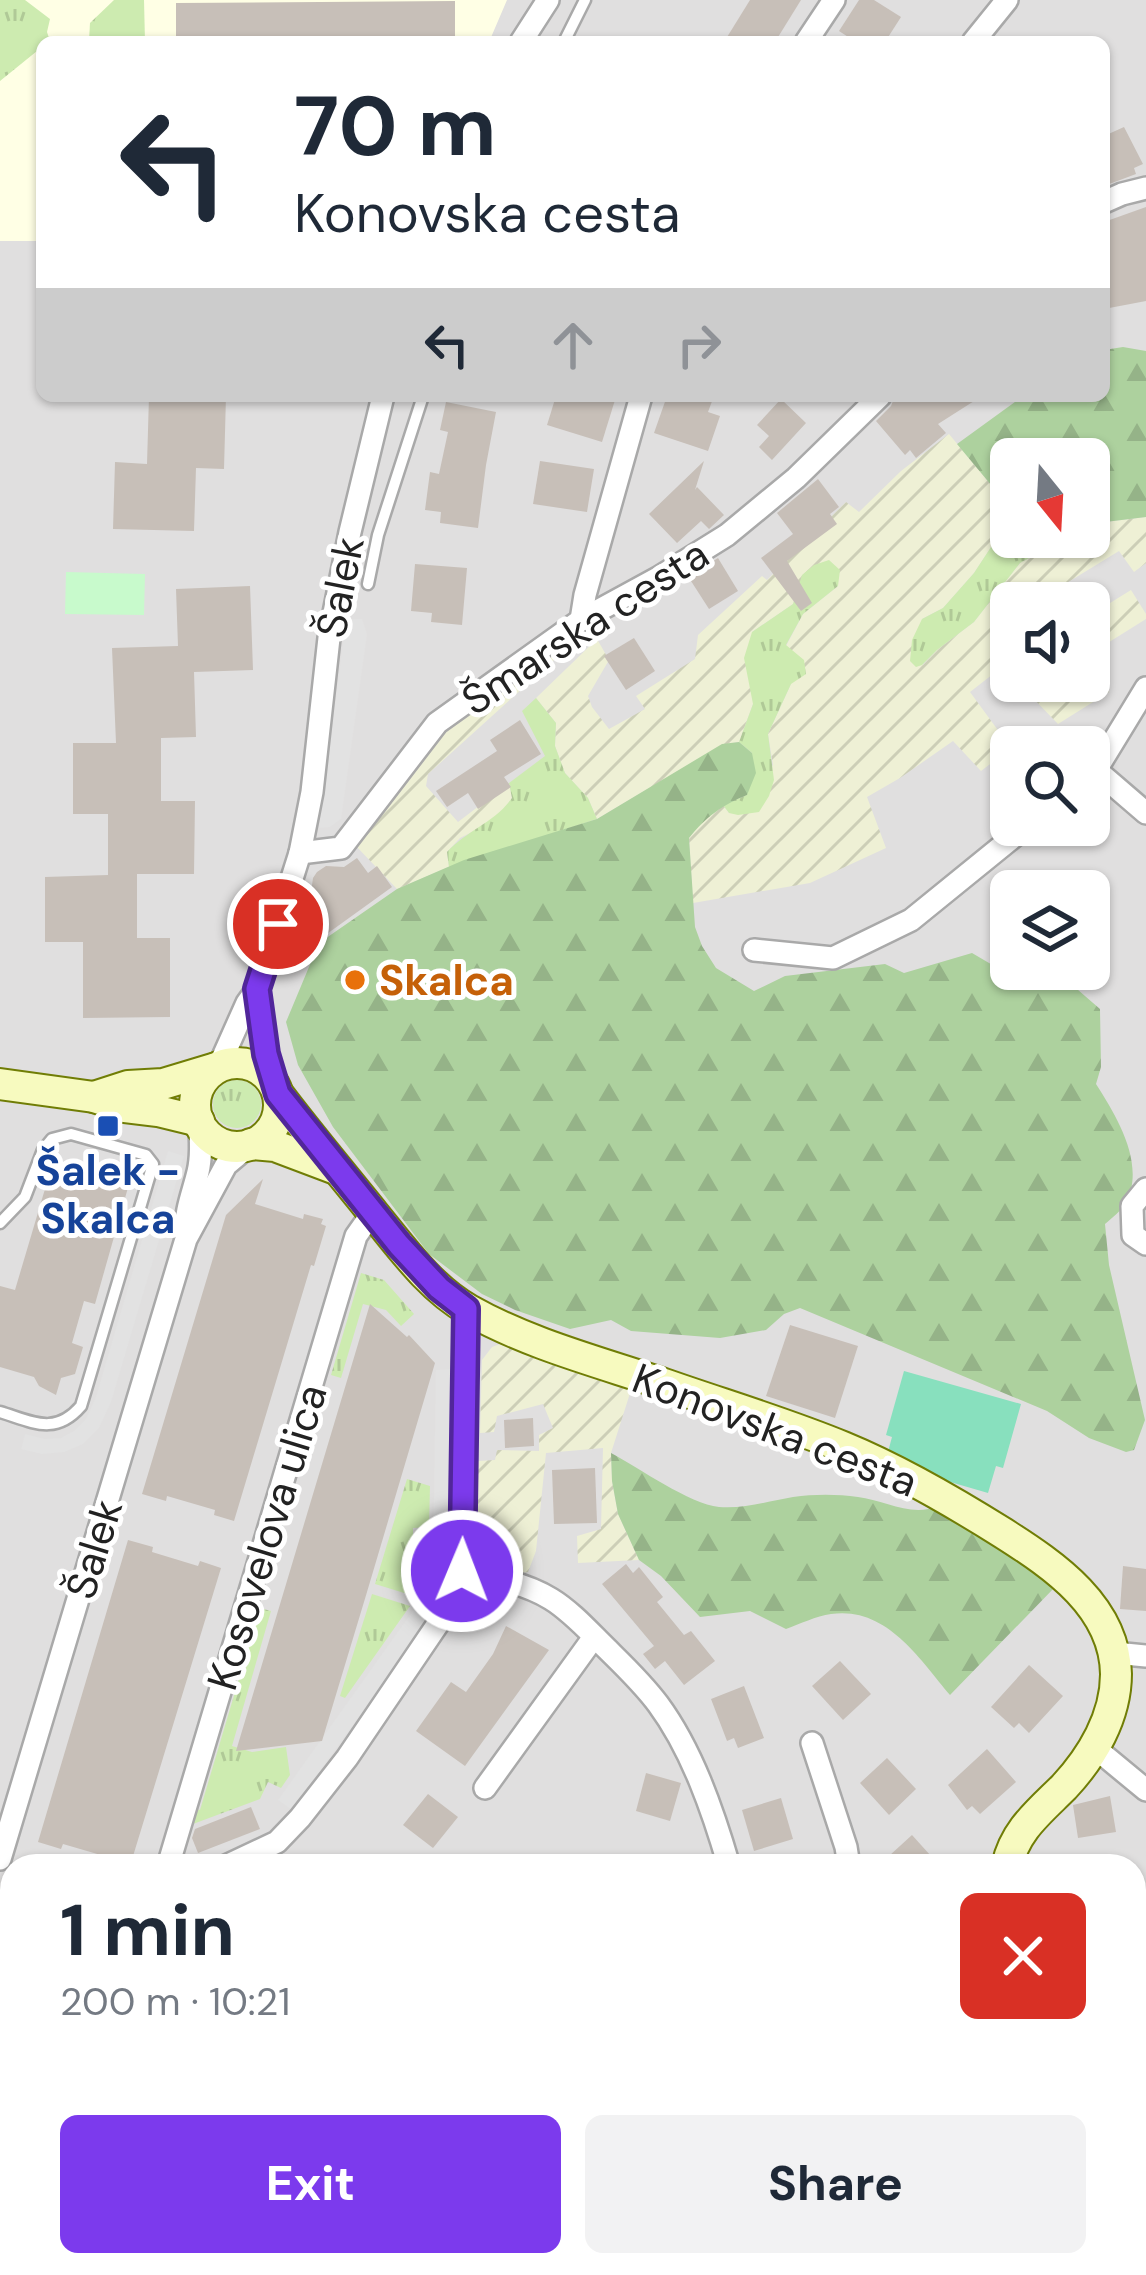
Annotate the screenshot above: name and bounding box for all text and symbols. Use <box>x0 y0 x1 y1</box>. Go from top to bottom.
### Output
text: 70 m <box>294 72 497 181</box>
icon: left <box>96 84 252 240</box>
text: Konovska cesta <box>294 178 680 249</box>
icon: left <box>414 312 480 378</box>
icon: ahead <box>540 312 606 378</box>
icon: right <box>666 312 732 378</box>
north arrow <box>990 438 1110 558</box>
map controls <box>990 438 1110 990</box>
street label: Šmarska cesta <box>451 527 719 727</box>
street label: Šalek <box>303 532 377 642</box>
button: sound <box>990 582 1110 702</box>
button: search <box>990 726 1110 846</box>
button: layers <box>990 870 1110 990</box>
pin <box>227 873 329 975</box>
icon: arrive <box>245 891 311 957</box>
place label: Skalca <box>379 953 514 1008</box>
marker: Skalca <box>342 967 368 993</box>
marker: Šalek - Skalca <box>95 1113 121 1139</box>
place label: Šalek - Skalca <box>36 1143 180 1246</box>
street label: Konovska cesta <box>625 1350 925 1510</box>
street label: Kosovelova ulica <box>194 1378 340 1696</box>
street label: Šalek <box>53 1492 135 1606</box>
position arrow <box>399 1508 525 1634</box>
text: 1 min <box>60 1884 235 1977</box>
button: close <box>960 1893 1086 2019</box>
text: 200 m · 10:21 <box>60 1976 290 2027</box>
button: Exit <box>60 2115 561 2253</box>
button: Share <box>585 2115 1086 2253</box>

